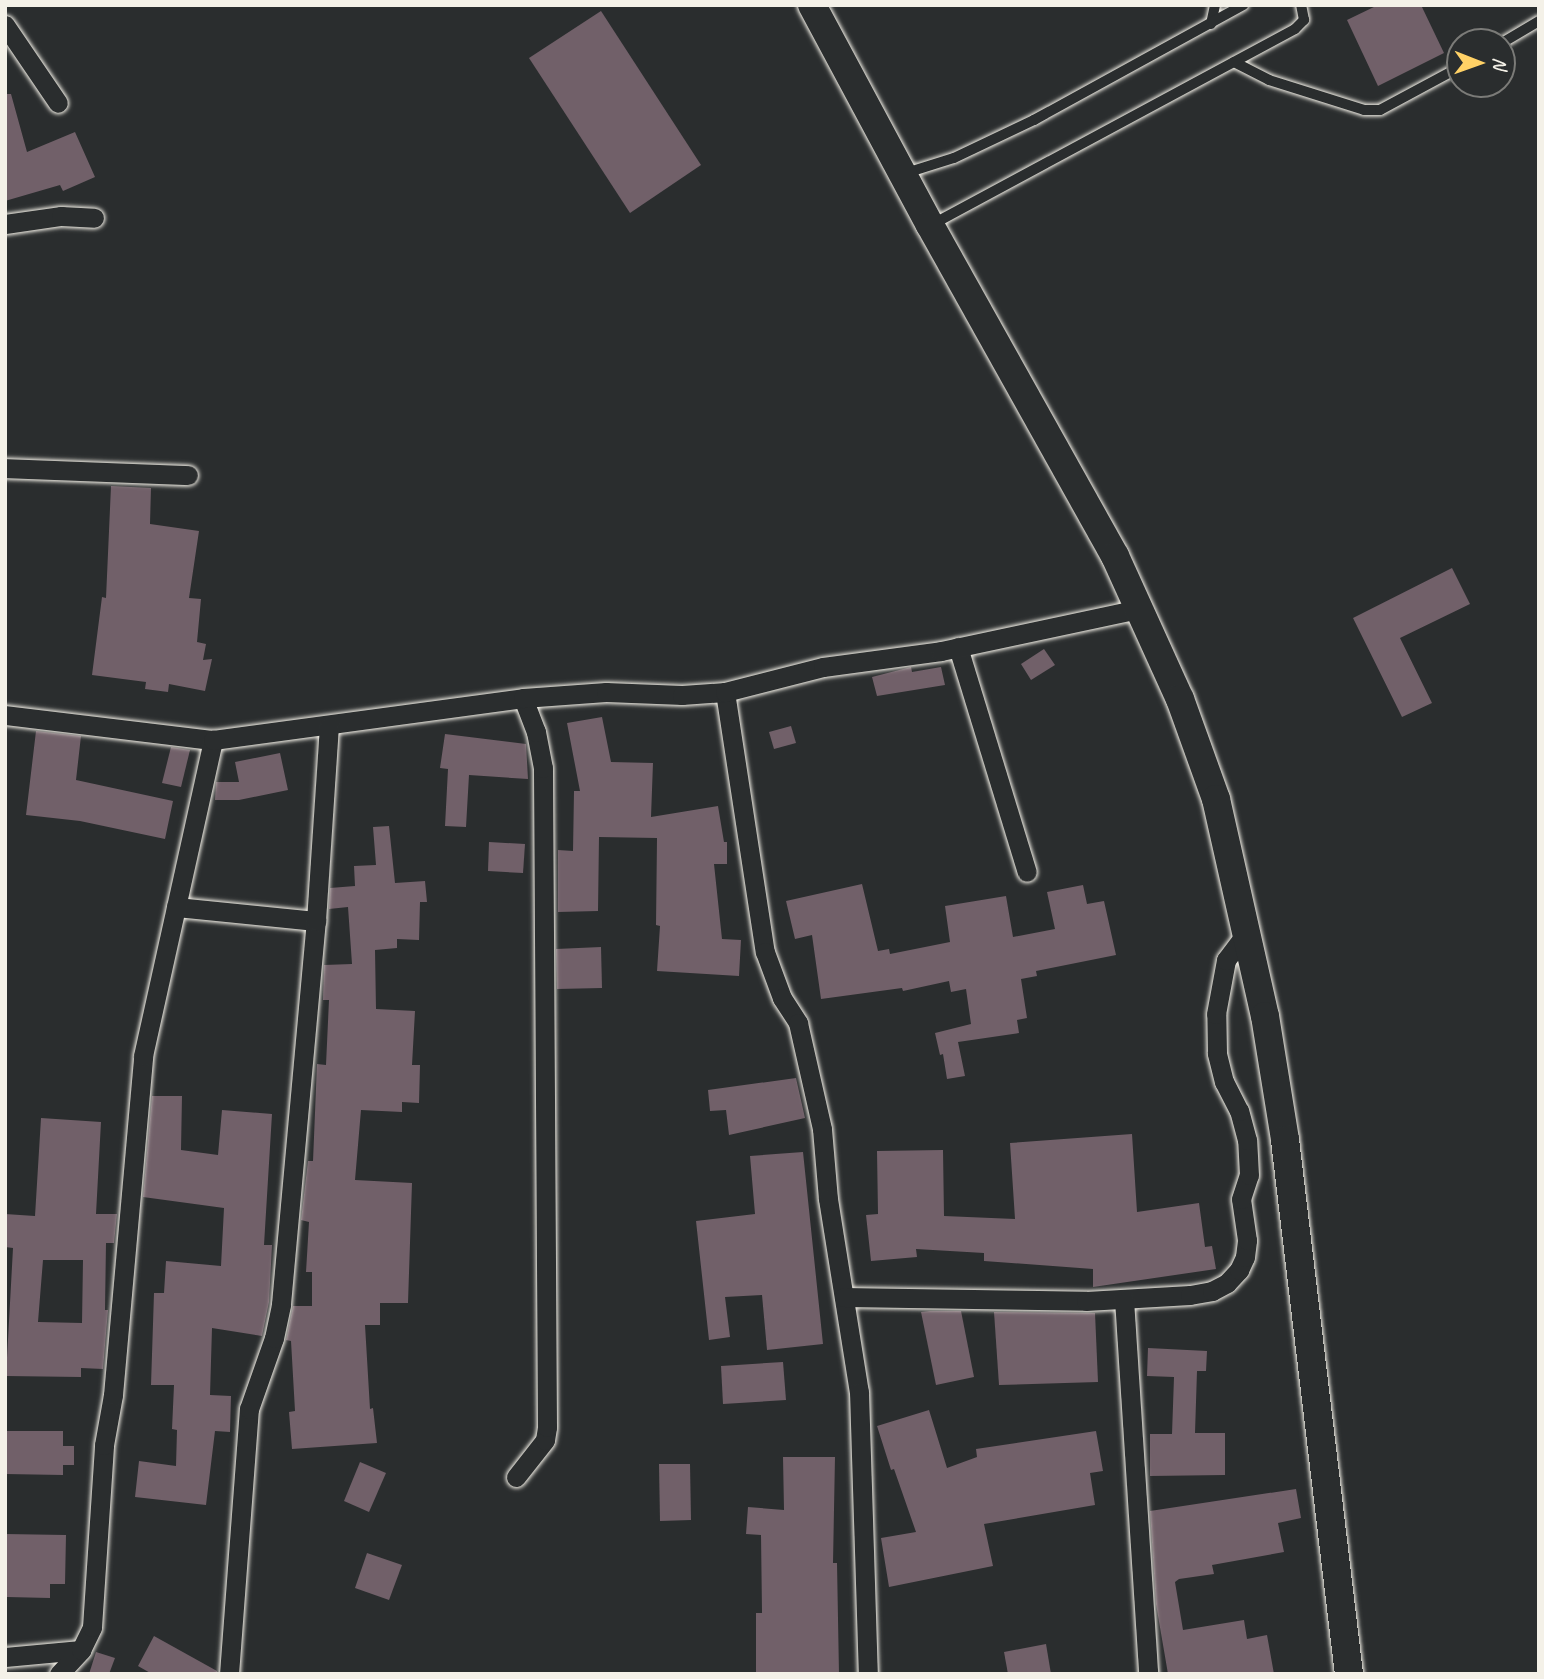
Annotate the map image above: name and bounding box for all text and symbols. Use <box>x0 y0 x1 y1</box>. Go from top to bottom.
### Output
north arrow <box>1446 28 1516 98</box>
text: N <box>1488 57 1512 69</box>

